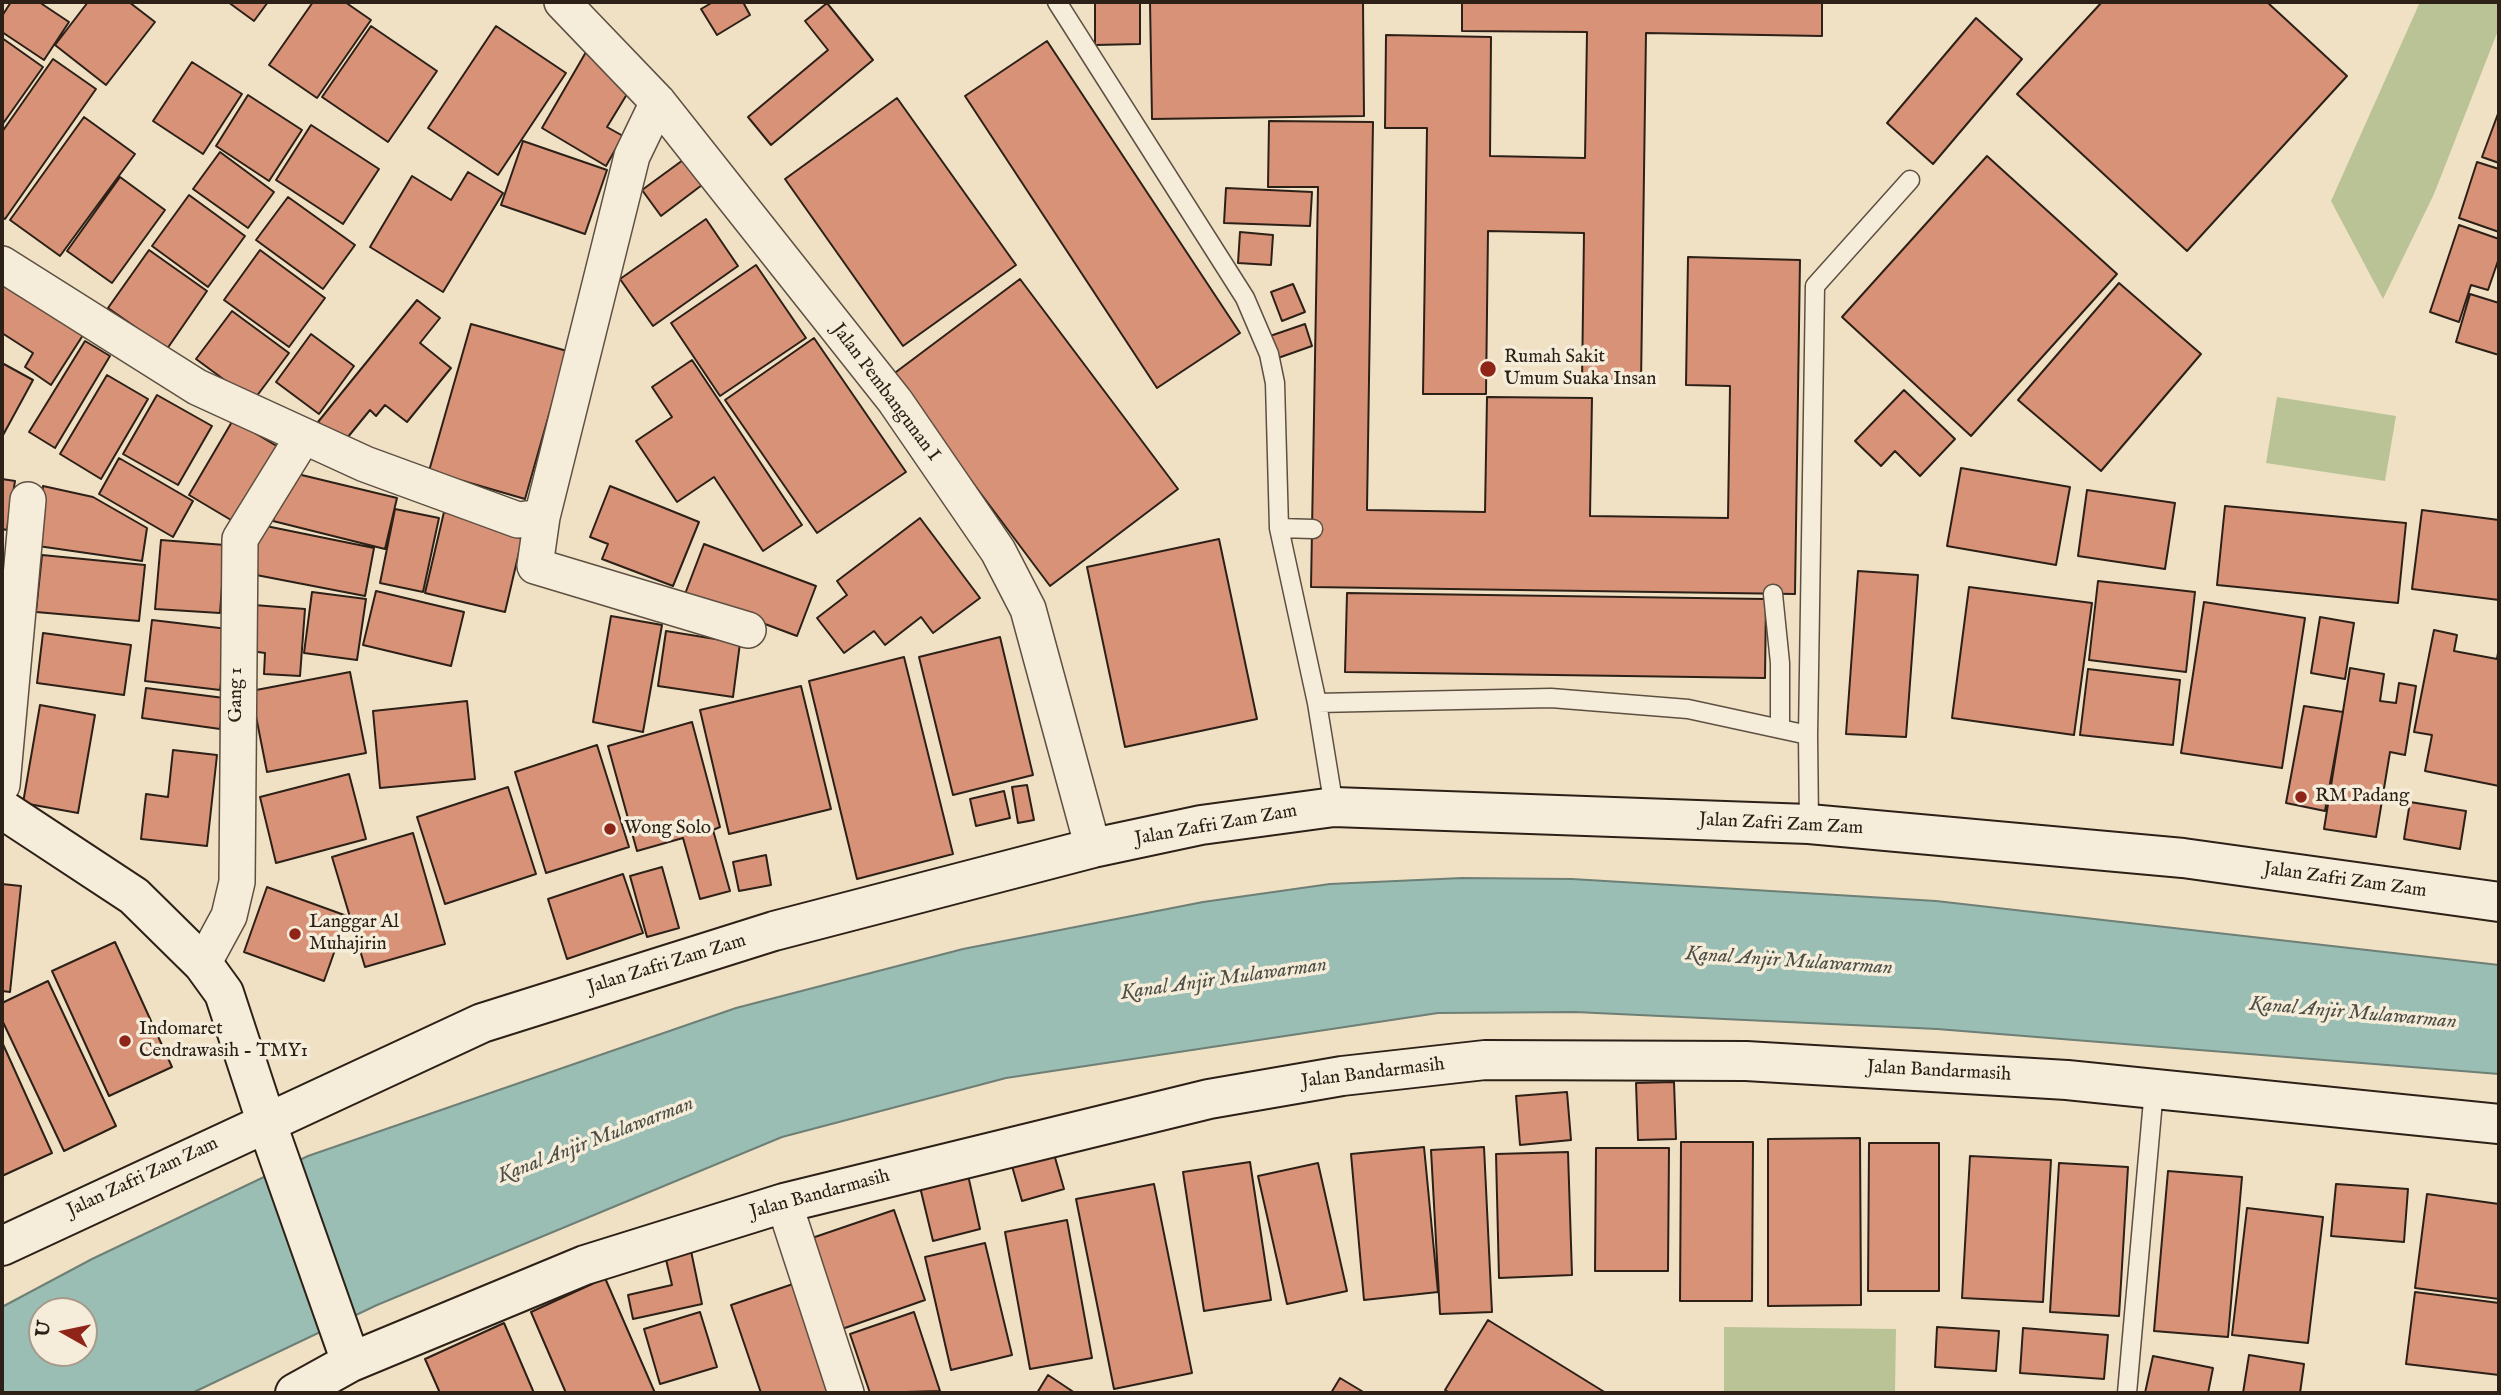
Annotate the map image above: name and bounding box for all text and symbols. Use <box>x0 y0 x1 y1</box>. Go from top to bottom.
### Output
street label: Jalan Pembangunan I <box>826 320 944 466</box>
place label: Rumah Sakit Umum Suaka Insan <box>1504 347 1656 391</box>
marker: Rumah Sakit Umum Suaka Insan <box>1478 359 1498 379</box>
street label: Gang 1 <box>226 668 248 722</box>
place label: RM Padang <box>2315 786 2409 808</box>
marker: RM Padang <box>2293 789 2309 805</box>
street label: Jalan Zafri Zam Zam <box>1133 801 1299 851</box>
street label: Jalan Zafri Zam Zam <box>1698 809 1864 841</box>
place label: Wong Solo <box>624 818 711 840</box>
marker: Wong Solo <box>602 821 618 837</box>
street label: Jalan Zafri Zam Zam <box>2262 858 2428 904</box>
place label: Langgar Al Muhajirin <box>309 912 399 956</box>
marker: Langgar Al Muhajirin <box>287 926 303 942</box>
street label: Jalan Zafri Zam Zam <box>585 930 749 1000</box>
water label: Kanal Anjir Mulawarman <box>1684 942 1894 982</box>
water label: Kanal Anjir Mulawarman <box>1119 953 1329 1007</box>
water label: Kanal Anjir Mulawarman <box>2248 992 2458 1036</box>
place label: Indomaret Cendrawasih - TMY1 <box>139 1019 308 1063</box>
marker: Indomaret Cendrawasih - TMY1 <box>117 1033 133 1049</box>
street label: Jalan Bandarmasih <box>1300 1054 1446 1094</box>
street label: Jalan Bandarmasih <box>1866 1057 2012 1087</box>
water label: Kanal Anjir Mulawarman <box>494 1092 698 1190</box>
street label: Jalan Zafri Zam Zam <box>64 1133 222 1223</box>
street label: Jalan Bandarmasih <box>747 1165 893 1225</box>
north arrow <box>28 1297 98 1367</box>
text: U <box>31 1319 57 1339</box>

